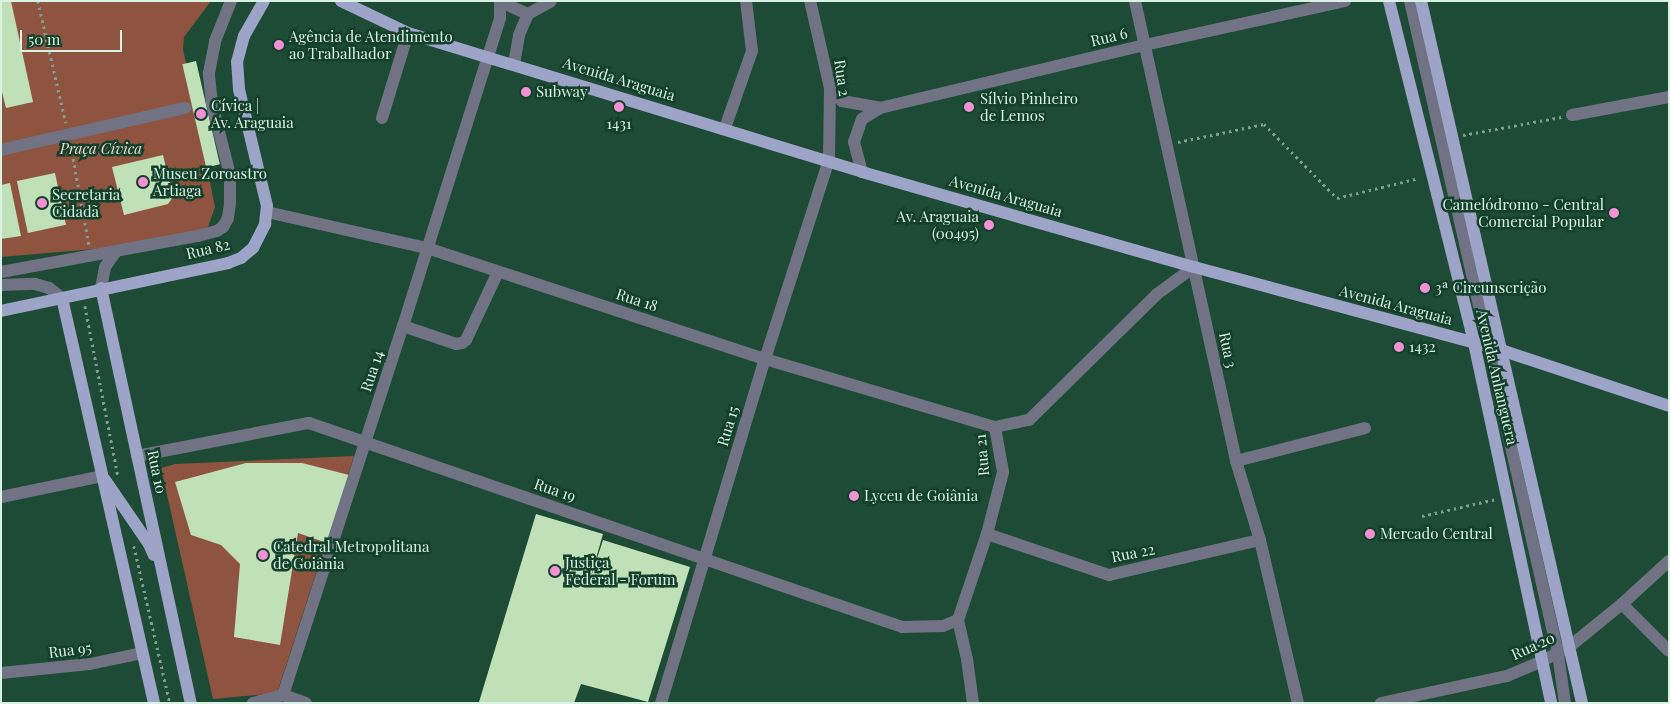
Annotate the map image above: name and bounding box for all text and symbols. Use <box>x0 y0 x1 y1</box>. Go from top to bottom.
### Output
scale bar <box>22 20 125 52</box>
street label: Rua 6 <box>1089 24 1129 50</box>
place label: Agência de Atendimento ao Trabalhador <box>289 27 454 62</box>
text: 50 m <box>28 29 60 49</box>
marker: Agência de Atendimento ao Trabalhador <box>273 39 285 51</box>
street label: Avenida Araguaia <box>560 53 678 105</box>
street label: Rua 2 <box>831 59 853 97</box>
place label: Subway <box>536 83 588 101</box>
marker: Subway <box>520 86 532 98</box>
place label: Sílvio Pinheiro de Lemos <box>980 89 1078 124</box>
place label: Cívica | Av. Araguaia <box>211 96 294 131</box>
marker: Sílvio Pinheiro de Lemos <box>962 100 976 114</box>
marker: 1431 <box>613 101 625 113</box>
marker: Cívica | Av. Araguaia <box>195 108 207 120</box>
place label: 1431 <box>606 115 632 133</box>
park label: Praça Cívica <box>60 140 142 158</box>
place label: Museu Zoroastro Artiaga <box>153 164 267 199</box>
street label: Avenida Araguaia <box>947 171 1065 221</box>
marker: Museu Zoroastro Artiaga <box>137 176 149 188</box>
place label: Secretaria Cidadã <box>52 185 120 220</box>
place label: Camelódromo - Central Comercial Popular <box>1443 195 1604 230</box>
marker: Secretaria Cidadã <box>36 197 48 209</box>
place label: Av. Araguaia (00495) <box>896 207 979 242</box>
marker: Camelódromo - Central Comercial Popular <box>1608 207 1620 219</box>
marker: Av. Araguaia (00495) <box>983 219 995 231</box>
street label: Rua 82 <box>184 235 232 263</box>
place label: 3ª Circunscrição <box>1435 279 1547 297</box>
street label: Avenida Araguaia <box>1337 281 1455 329</box>
marker: 3ª Circunscrição <box>1419 282 1431 294</box>
street label: Rua 18 <box>614 285 660 315</box>
street label: Avenida Anhanguera <box>1473 307 1521 447</box>
street label: Rua 3 <box>1215 330 1241 370</box>
place label: 1432 <box>1409 338 1436 356</box>
marker: 1432 <box>1393 341 1405 353</box>
street label: Rua 14 <box>357 348 387 394</box>
street label: Rua 15 <box>713 404 743 448</box>
street label: Rua 21 <box>971 433 993 477</box>
street label: Rua 10 <box>144 449 170 495</box>
street label: Rua 19 <box>532 475 578 505</box>
place label: Lyceu de Goiânia <box>864 487 978 505</box>
marker: Lyceu de Goiânia <box>848 490 860 502</box>
place label: Mercado Central <box>1380 525 1493 543</box>
marker: Mercado Central <box>1364 528 1376 540</box>
place label: Catedral Metropolitana de Goiânia <box>273 537 430 572</box>
street label: Rua 22 <box>1110 540 1156 566</box>
marker: Catedral Metropolitana de Goiânia <box>257 549 269 561</box>
place label: Justiça Federal - Forum <box>565 553 676 588</box>
marker: Justiça Federal - Forum <box>549 565 561 577</box>
street label: Rua 20 <box>1508 628 1558 664</box>
street label: Rua 95 <box>47 638 93 662</box>

